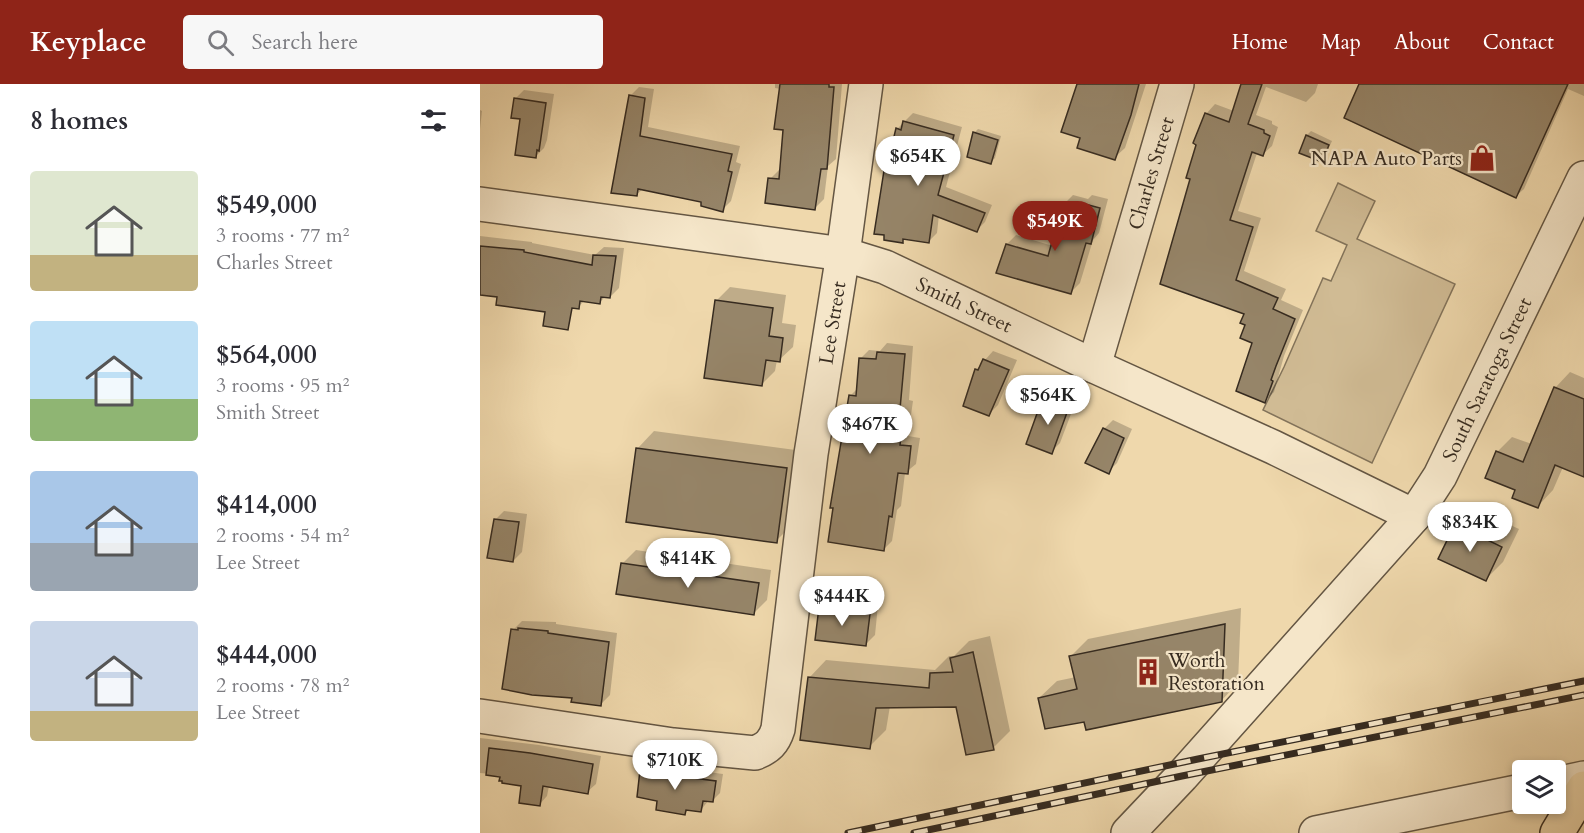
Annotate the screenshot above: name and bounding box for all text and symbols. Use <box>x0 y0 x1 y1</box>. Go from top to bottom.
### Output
search box <box>183 15 603 69</box>
text: Keyplace <box>30 23 147 61</box>
icon: search <box>204 26 237 59</box>
text: Search here <box>252 27 358 57</box>
text: Home <box>1232 28 1288 57</box>
text: Map <box>1321 28 1361 57</box>
text: About <box>1394 28 1450 57</box>
text: Contact <box>1483 28 1554 57</box>
text: 8 homes <box>30 103 128 138</box>
icon: filters <box>417 104 450 137</box>
street label: Charles Street <box>1121 113 1180 233</box>
pin: $654K <box>876 136 960 187</box>
text: $654K <box>889 142 947 169</box>
shop icon: NAPA Auto Parts <box>1467 143 1497 173</box>
place label: NAPA Auto Parts <box>1311 145 1462 172</box>
text: $549,000 <box>216 187 317 222</box>
icon: home <box>78 195 150 267</box>
pin: $549K <box>1013 201 1097 252</box>
text: $549K <box>1026 207 1084 234</box>
text: 3 rooms · 77 m² <box>216 222 349 249</box>
text: Charles Street <box>216 249 333 276</box>
street label: Smith Street <box>912 270 1017 339</box>
street label: Lee Street <box>812 279 852 366</box>
street label: South Saratoga Street <box>1435 292 1538 466</box>
text: $564,000 <box>216 337 317 372</box>
icon: home <box>78 345 150 417</box>
text: 3 rooms · 95 m² <box>216 372 349 399</box>
pin: $564K <box>1006 375 1090 426</box>
text: $564K <box>1019 381 1077 408</box>
text: Smith Street <box>216 399 319 426</box>
pin: $467K <box>828 404 912 455</box>
text: $467K <box>841 410 899 437</box>
text: $414,000 <box>216 487 317 522</box>
icon: home <box>78 495 150 567</box>
pin: $834K <box>1428 502 1512 553</box>
text: $834K <box>1441 508 1499 535</box>
text: 2 rooms · 54 m² <box>216 522 349 549</box>
pin: $414K <box>646 538 730 589</box>
text: $414K <box>659 544 717 571</box>
text: Lee Street <box>216 549 300 576</box>
pin: $444K <box>800 576 884 627</box>
text: $444K <box>813 582 871 609</box>
text: $444,000 <box>216 637 317 672</box>
icon: home <box>78 645 150 717</box>
place label: Worth Restoration <box>1167 647 1265 697</box>
building icon: Worth Restoration <box>1133 657 1163 687</box>
text: 2 rooms · 78 m² <box>216 672 349 699</box>
text: Lee Street <box>216 699 300 726</box>
pin: $710K <box>633 740 717 791</box>
text: $710K <box>646 746 704 773</box>
map controls <box>1512 760 1566 814</box>
button: layers <box>1512 760 1566 814</box>

